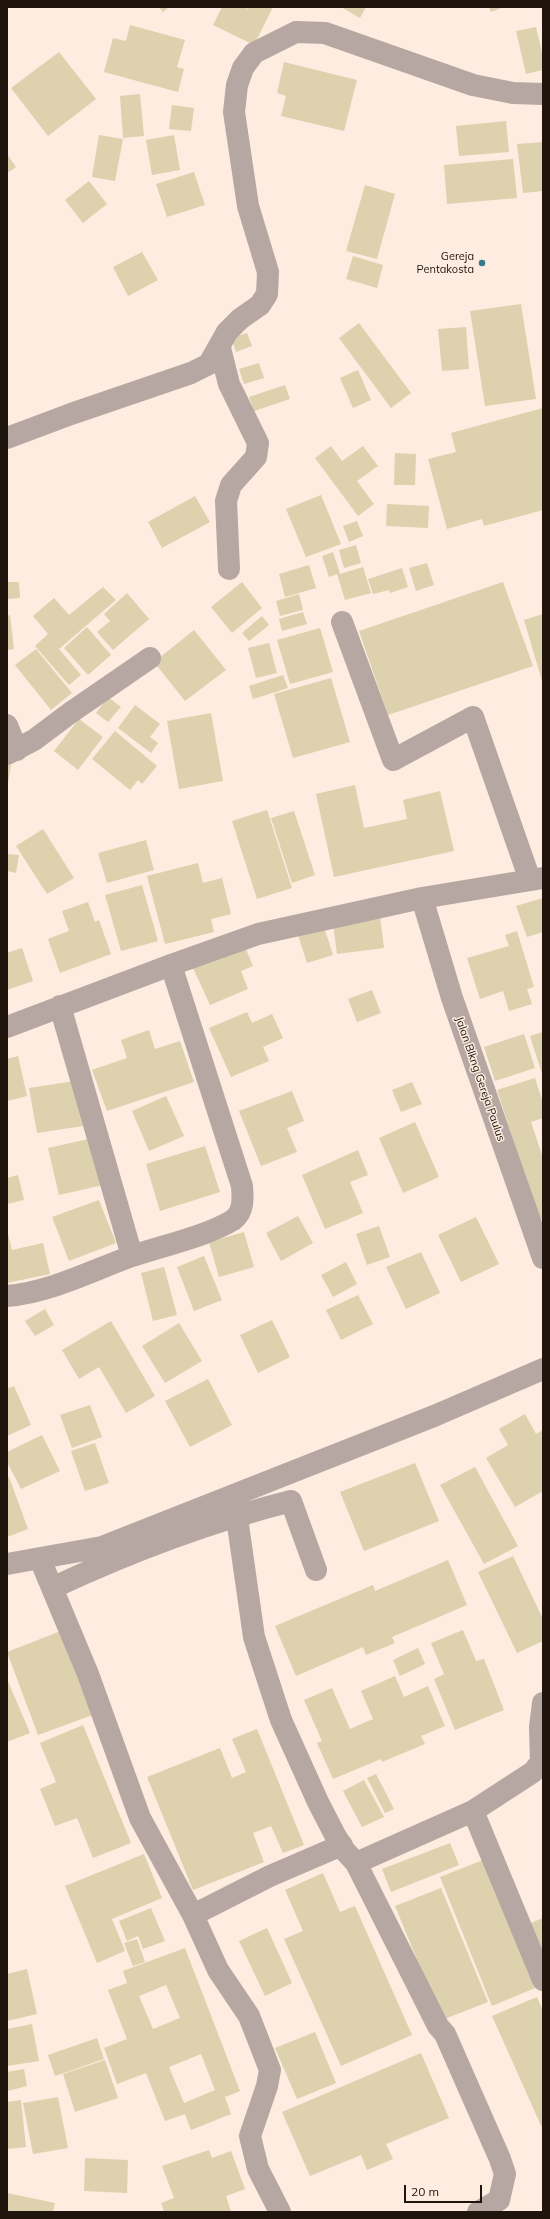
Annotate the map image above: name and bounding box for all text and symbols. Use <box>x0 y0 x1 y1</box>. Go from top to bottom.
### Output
place label: Gereja Pentakosta <box>417 250 474 276</box>
marker: Gereja Pentakosta <box>477 258 487 268</box>
street label: Jalan Blkng Gereja Paulus <box>452 1015 508 1143</box>
scale bar <box>406 2177 484 2203</box>
text: 20 m <box>411 2184 439 2199</box>

